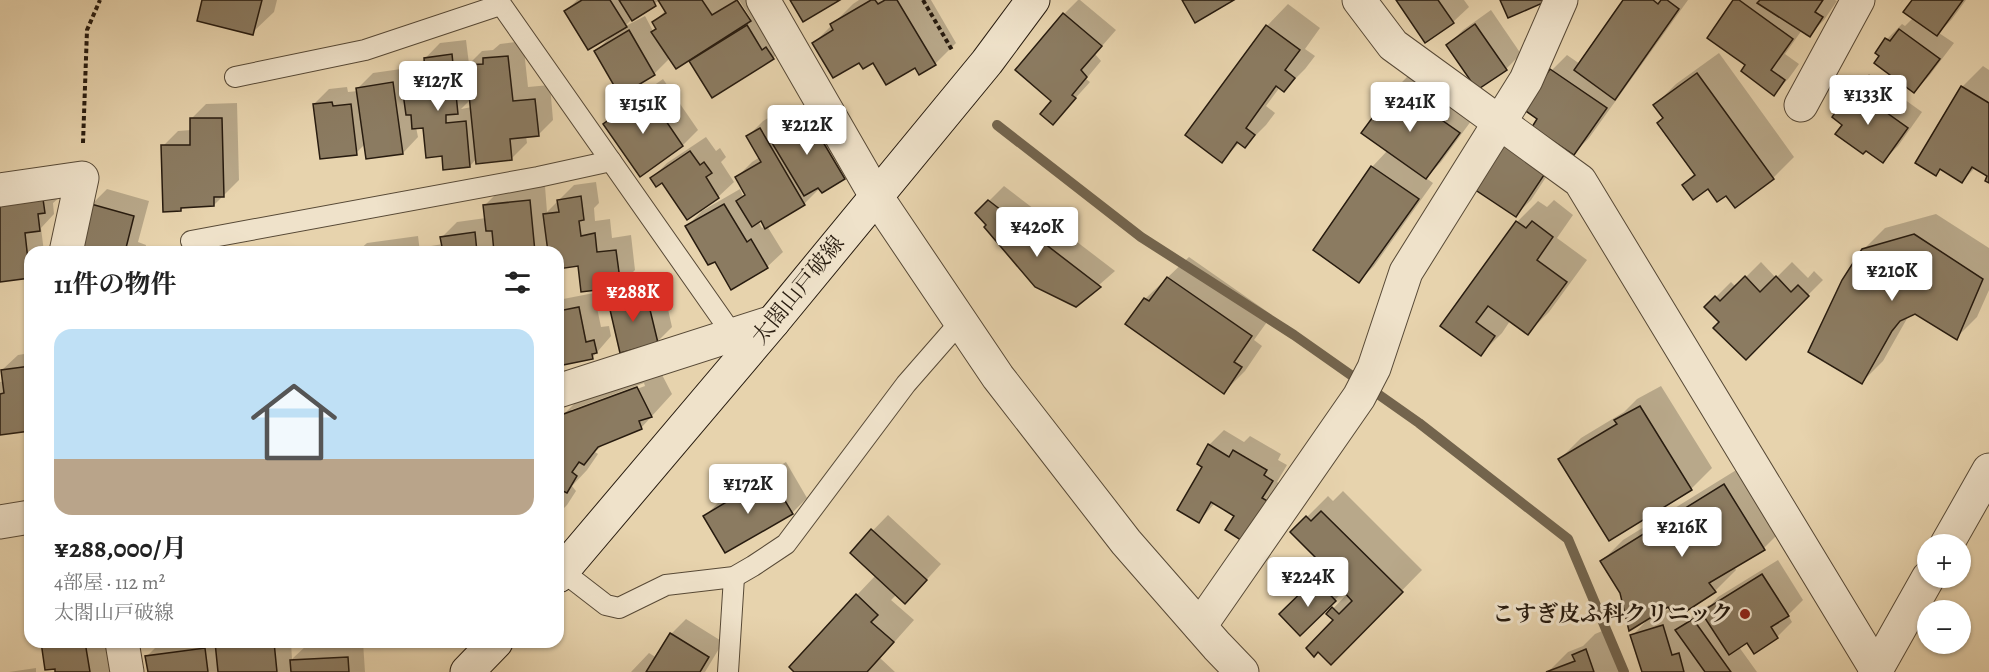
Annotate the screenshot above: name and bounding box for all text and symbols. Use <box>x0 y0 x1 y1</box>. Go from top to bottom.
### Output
pin: ¥127K <box>396 61 480 112</box>
text: ¥127K <box>413 67 463 94</box>
pin: ¥133K <box>1826 75 1910 126</box>
text: ¥133K <box>1844 81 1892 108</box>
pin: ¥241K <box>1368 82 1452 133</box>
pin: ¥151K <box>601 84 685 135</box>
text: ¥241K <box>1385 88 1435 115</box>
text: ¥151K <box>619 90 667 117</box>
pin: ¥212K <box>765 105 849 156</box>
text: ¥212K <box>781 111 833 138</box>
pin: ¥420K <box>995 207 1079 258</box>
text: ¥420K <box>1010 213 1064 240</box>
street label: 太閤山戸破線 <box>745 229 851 351</box>
pin: ¥210K <box>1850 251 1934 302</box>
text: ¥210K <box>1866 257 1918 284</box>
icon: filters <box>501 266 534 299</box>
text: 11件の物件 <box>54 267 177 302</box>
pin: ¥288K <box>591 272 675 323</box>
text: ¥288K <box>606 278 660 305</box>
icon: home <box>240 368 348 476</box>
pin: ¥172K <box>706 464 790 515</box>
text: ¥172K <box>723 470 773 497</box>
pin: ¥216K <box>1640 507 1724 558</box>
text: ¥216K <box>1657 513 1707 540</box>
text: ¥288,000/月 <box>54 531 187 566</box>
map controls <box>1917 534 1971 654</box>
button: + <box>1917 534 1971 588</box>
pin: ¥224K <box>1266 557 1350 608</box>
text: ¥224K <box>1281 563 1335 590</box>
text: 4部屋 · 112 m² <box>54 569 165 596</box>
text: 太閤山戸破線 <box>54 599 174 626</box>
place label: こすぎ皮ふ科クリニック <box>1492 599 1733 629</box>
button: − <box>1917 600 1971 654</box>
marker: こすぎ皮ふ科クリニック <box>1738 607 1752 621</box>

